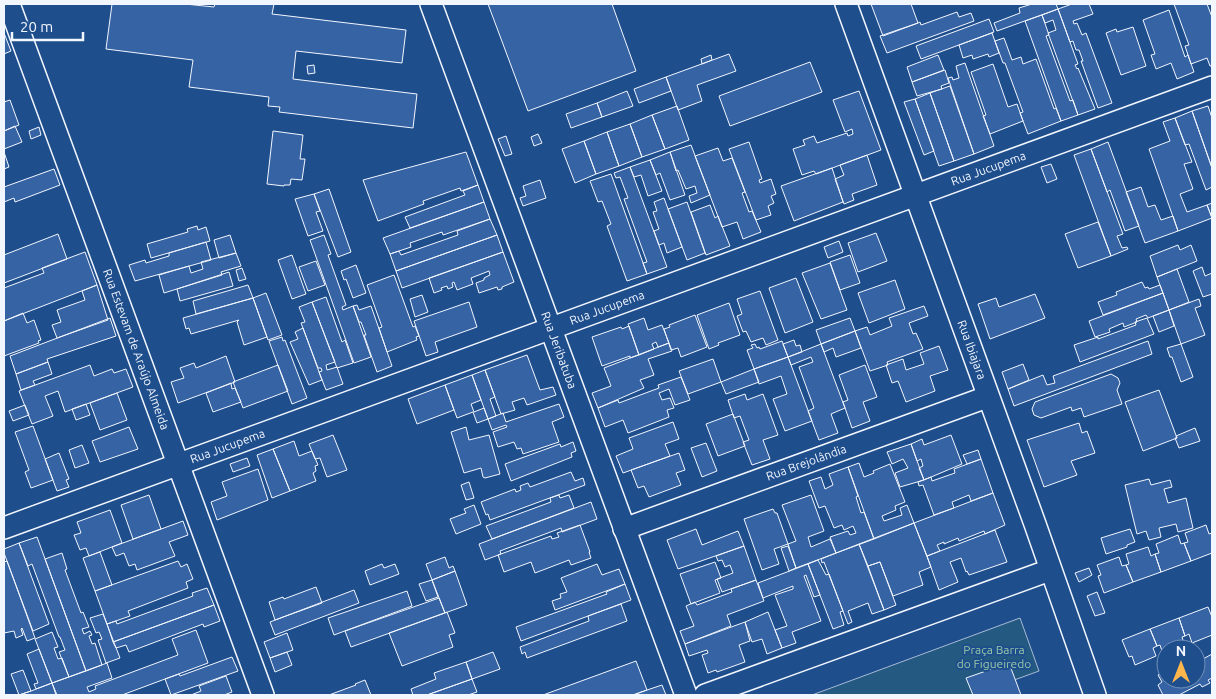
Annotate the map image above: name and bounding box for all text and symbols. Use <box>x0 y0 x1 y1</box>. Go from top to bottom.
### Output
scale bar <box>12 10 84 42</box>
text: 20 m <box>20 18 53 35</box>
street label: Rua Jucupema <box>949 149 1027 188</box>
street label: Rua Estevam de Araújo Almeida <box>101 267 172 431</box>
street label: Rua Jucupema <box>568 288 646 327</box>
street label: Rua Jeribatuba <box>539 310 579 390</box>
street label: Rua Ibiajara <box>955 318 989 381</box>
street label: Rua Jucupema <box>188 426 267 466</box>
street label: Rua Brejolândia <box>764 442 848 483</box>
north arrow <box>1156 639 1206 689</box>
park label: Praça Barra do Figueiredo <box>957 643 1031 670</box>
text: N <box>1176 643 1186 659</box>

